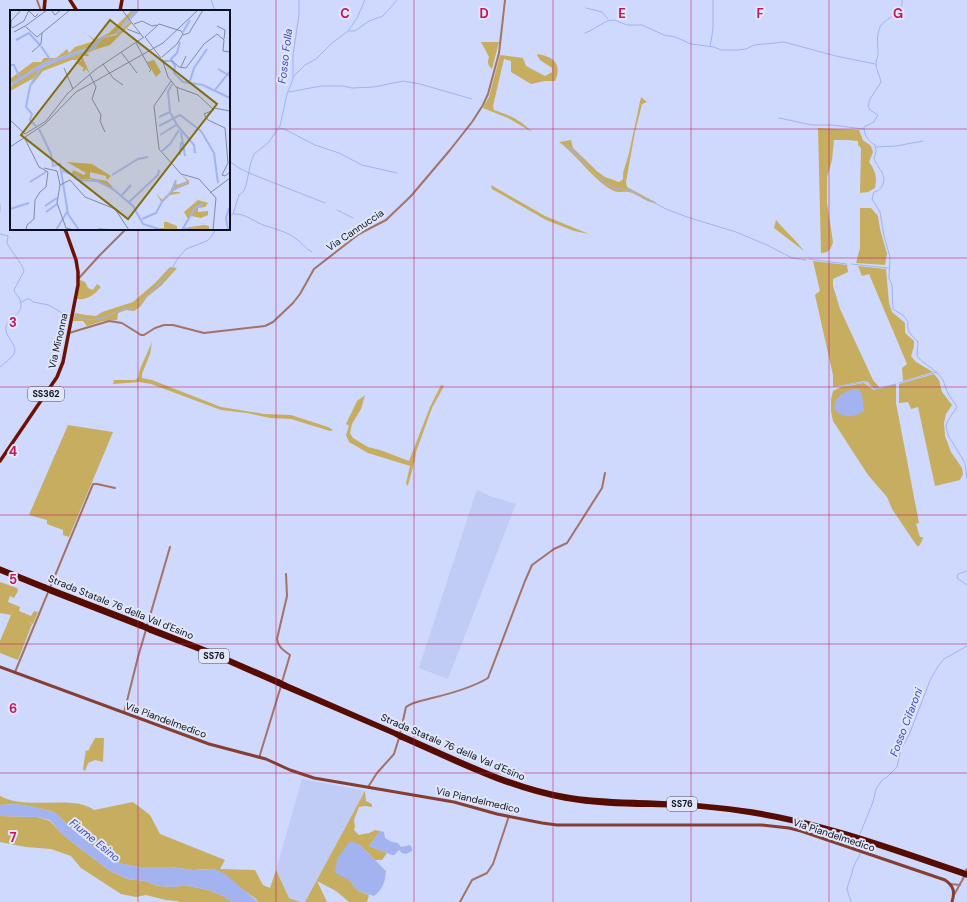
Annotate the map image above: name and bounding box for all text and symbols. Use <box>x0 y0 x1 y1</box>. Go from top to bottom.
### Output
text: C <box>340 5 350 22</box>
text: D <box>479 5 489 22</box>
text: E <box>618 5 626 22</box>
text: F <box>756 5 764 22</box>
text: G <box>893 5 903 22</box>
inset map <box>10 10 230 230</box>
water label: Fosso Folla <box>275 28 295 84</box>
street label: Via Cannuccia <box>324 206 386 254</box>
street label: Via Minonna <box>45 312 71 370</box>
text: 3 <box>9 314 17 331</box>
road number: SS362 <box>28 387 64 401</box>
text: 4 <box>9 443 17 460</box>
text: 5 <box>9 571 17 588</box>
street label: Strada Statale 76 della Val d'Esino <box>46 572 196 642</box>
road number: SS76 <box>199 649 229 663</box>
water label: Fosso Cifaroni <box>887 685 926 758</box>
street label: Via Piandelmedico <box>124 699 209 741</box>
text: 6 <box>9 700 17 717</box>
street label: Strada Statale 76 della Val d'Esino <box>379 711 527 783</box>
street label: Via Piandelmedico <box>435 784 521 816</box>
road number: SS76 <box>667 797 697 811</box>
water label: Fiume Esino <box>67 815 123 865</box>
street label: Via Piandelmedico <box>791 816 877 854</box>
text: 7 <box>10 829 17 846</box>

